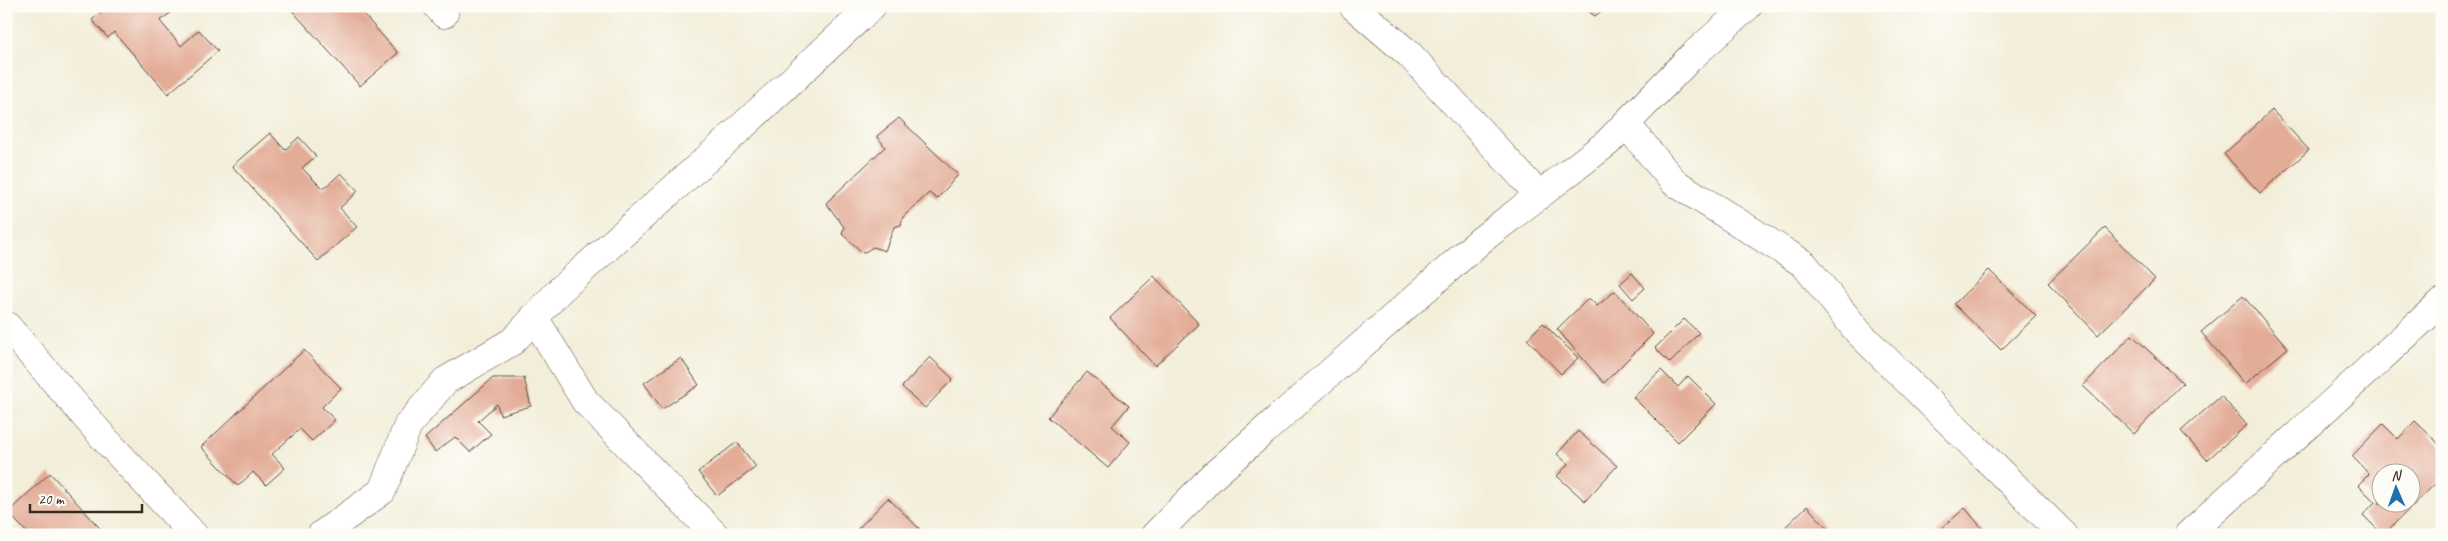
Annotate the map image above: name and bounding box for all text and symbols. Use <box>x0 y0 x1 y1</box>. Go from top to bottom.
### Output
north arrow <box>2370 464 2420 514</box>
text: N <box>2391 467 2403 484</box>
scale bar <box>30 481 142 513</box>
text: 20 m <box>38 490 65 509</box>

